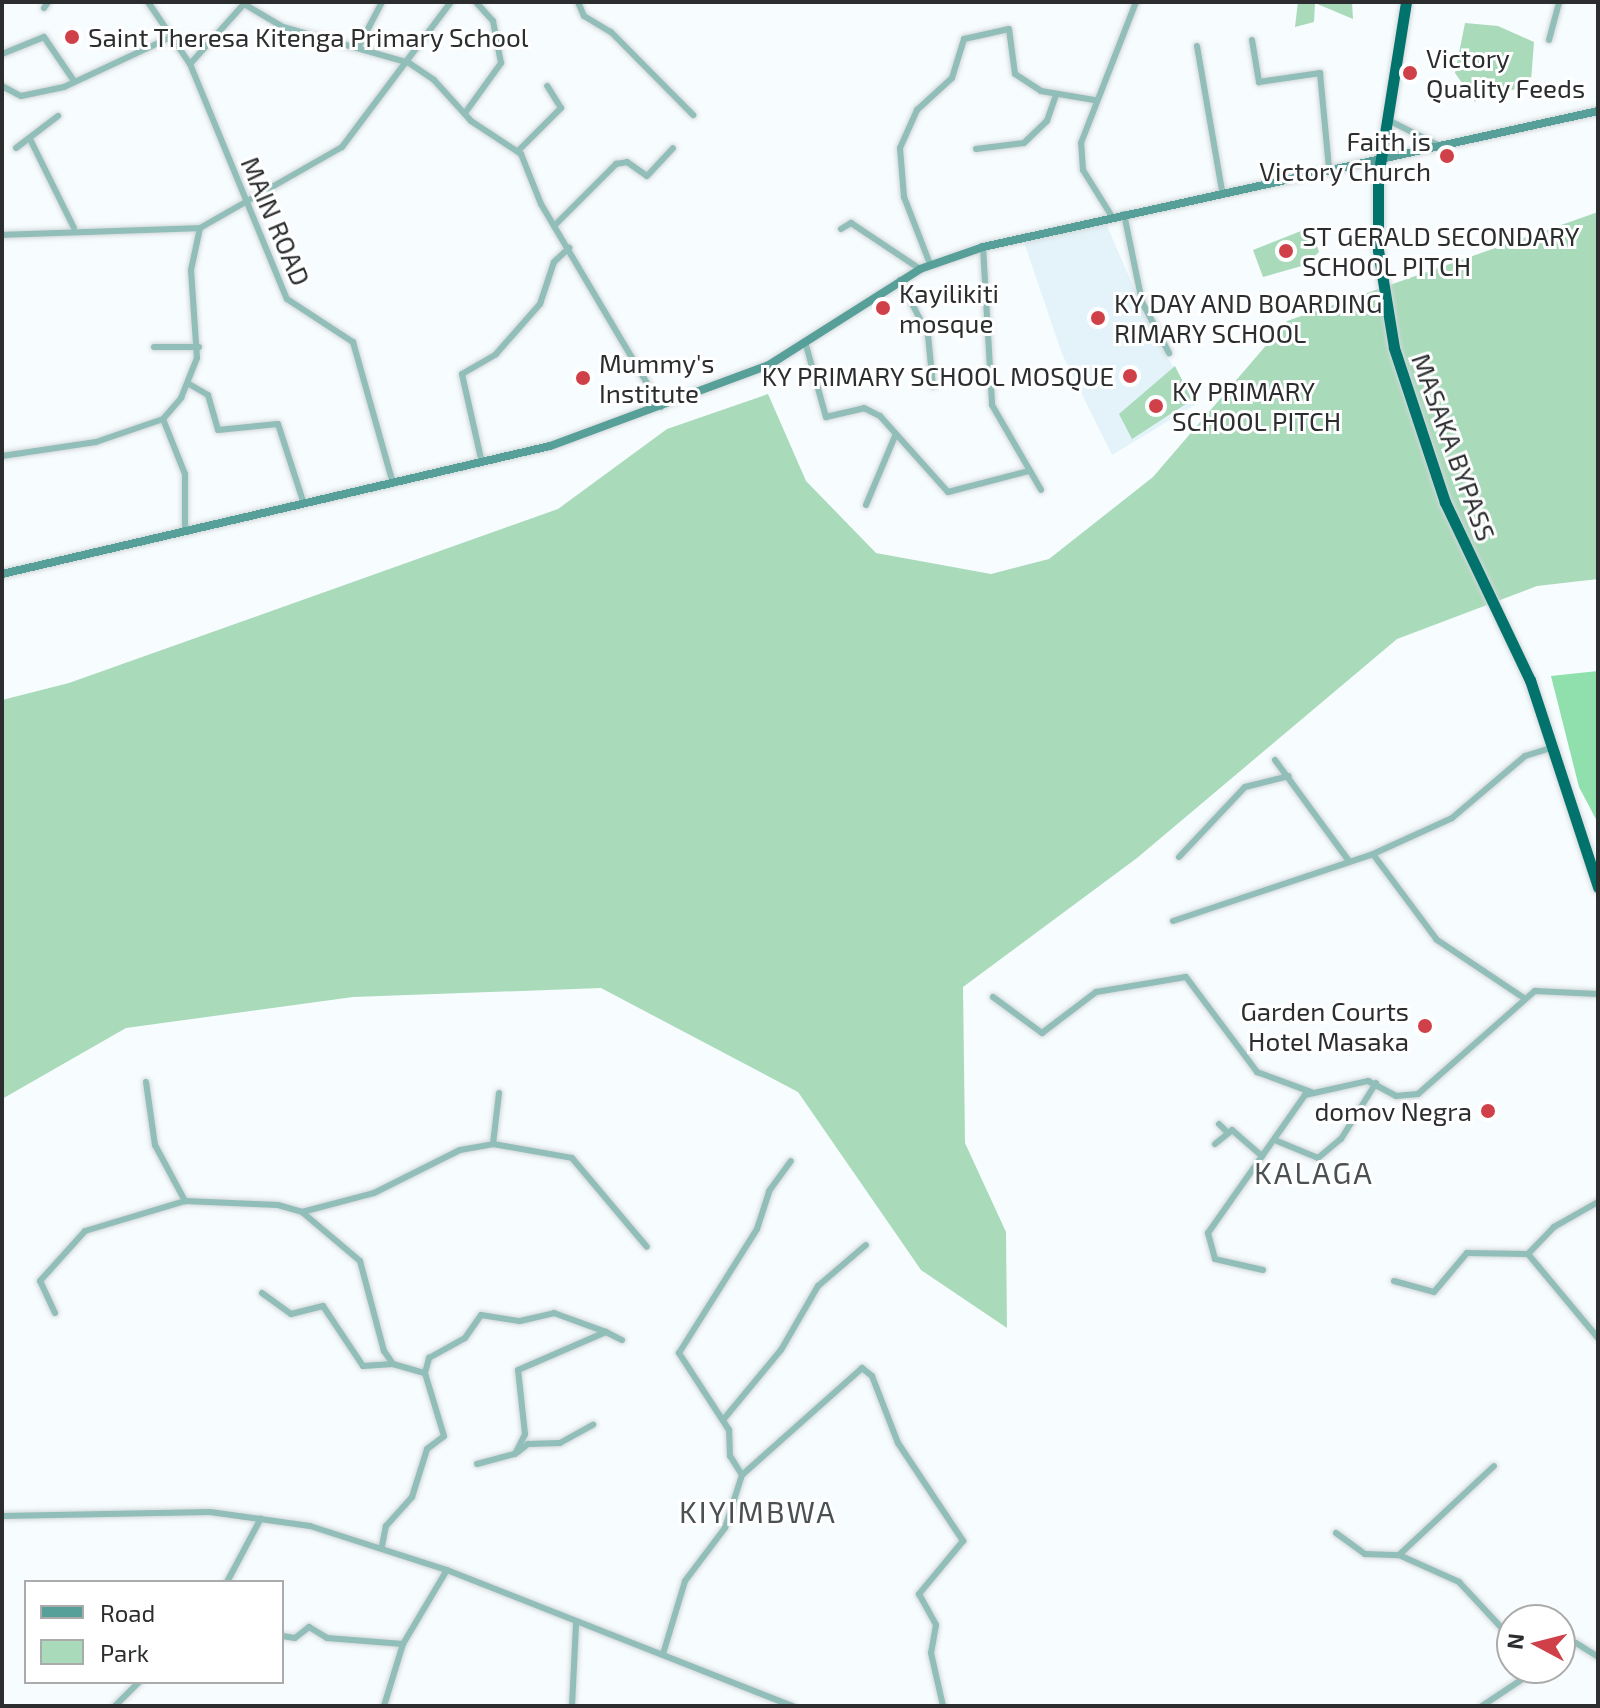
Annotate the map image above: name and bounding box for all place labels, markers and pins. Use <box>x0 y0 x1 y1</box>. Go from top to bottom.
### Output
place label: Saint Theresa Kitenga Primary School <box>88 21 530 53</box>
marker: Saint Theresa Kitenga Primary School <box>63 28 81 46</box>
place label: Victory Quality Feeds <box>1426 42 1586 104</box>
marker: Victory Quality Feeds <box>1401 64 1419 82</box>
place label: Faith is Victory Church <box>1259 125 1431 186</box>
marker: Faith is Victory Church <box>1438 147 1456 165</box>
place label: ST GERALD SECONDARY SCHOOL PITCH <box>1302 220 1580 282</box>
marker: ST GERALD SECONDARY SCHOOL PITCH <box>1277 242 1295 260</box>
place label: Kayilikiti mosque <box>899 277 999 338</box>
place label: KY DAY AND BOARDING RIMARY SCHOOL <box>1114 287 1384 348</box>
marker: Kayilikiti mosque <box>874 299 892 317</box>
marker: KY DAY AND BOARDING RIMARY SCHOOL <box>1089 309 1107 327</box>
place label: Mummy's Institute <box>599 347 715 408</box>
place label: KY PRIMARY SCHOOL MOSQUE <box>760 360 1114 392</box>
marker: KY PRIMARY SCHOOL MOSQUE <box>1121 367 1139 385</box>
marker: Mummy's Institute <box>574 369 592 387</box>
place label: KY PRIMARY SCHOOL PITCH <box>1172 375 1342 436</box>
marker: KY PRIMARY SCHOOL PITCH <box>1147 397 1165 415</box>
place label: Garden Courts Hotel Masaka <box>1241 995 1409 1056</box>
marker: Garden Courts Hotel Masaka <box>1416 1017 1434 1035</box>
place label: domov Negra <box>1314 1095 1472 1127</box>
marker: domov Negra <box>1479 1102 1497 1120</box>

